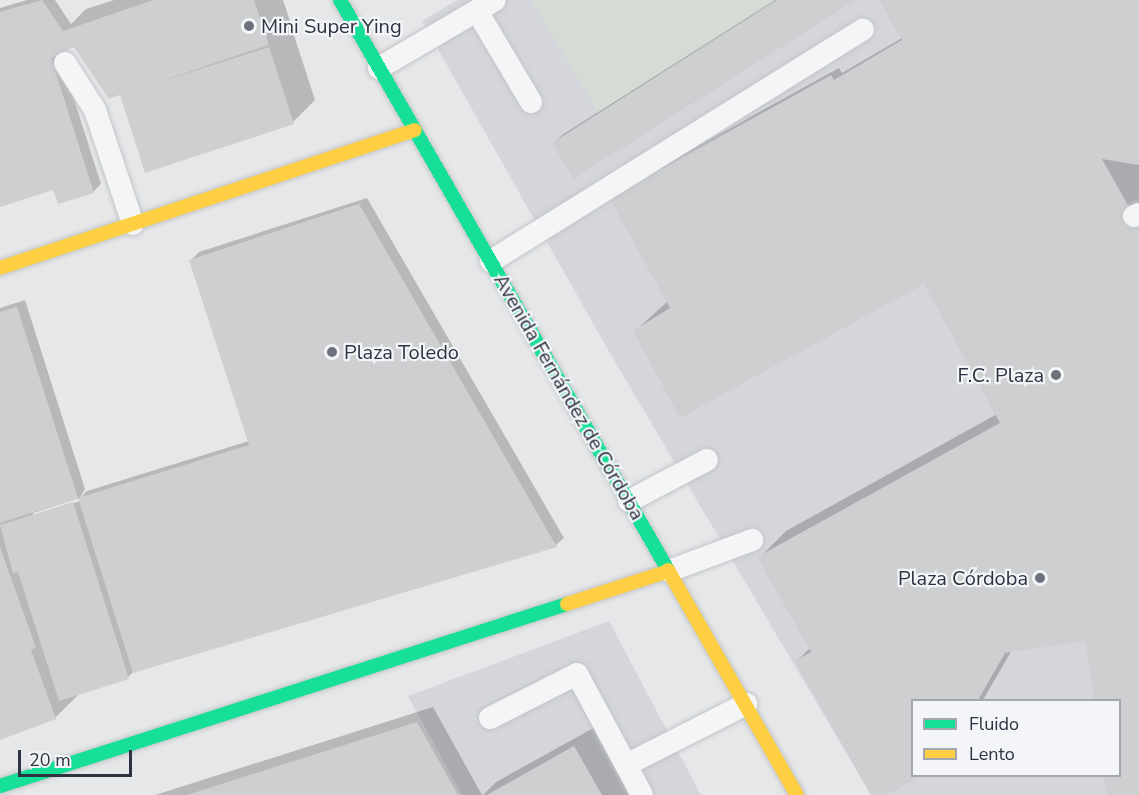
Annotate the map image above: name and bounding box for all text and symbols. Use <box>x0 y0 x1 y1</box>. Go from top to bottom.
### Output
place label: Mini Super Ying <box>261 14 402 38</box>
marker: Mini Super Ying <box>242 19 256 33</box>
street label: Avenida Fernández de Córdoba <box>489 270 649 524</box>
place label: Plaza Toledo <box>344 340 459 364</box>
marker: Plaza Toledo <box>325 345 339 359</box>
place label: F.C. Plaza <box>957 363 1044 387</box>
marker: F.C. Plaza <box>1049 368 1063 382</box>
place label: Plaza Córdoba <box>898 566 1028 590</box>
marker: Plaza Córdoba <box>1033 571 1047 585</box>
legend <box>911 699 1121 777</box>
text: Fluido <box>969 712 1019 736</box>
scale bar <box>21 738 135 776</box>
text: Lento <box>969 742 1015 766</box>
text: 20 m <box>29 748 71 772</box>

